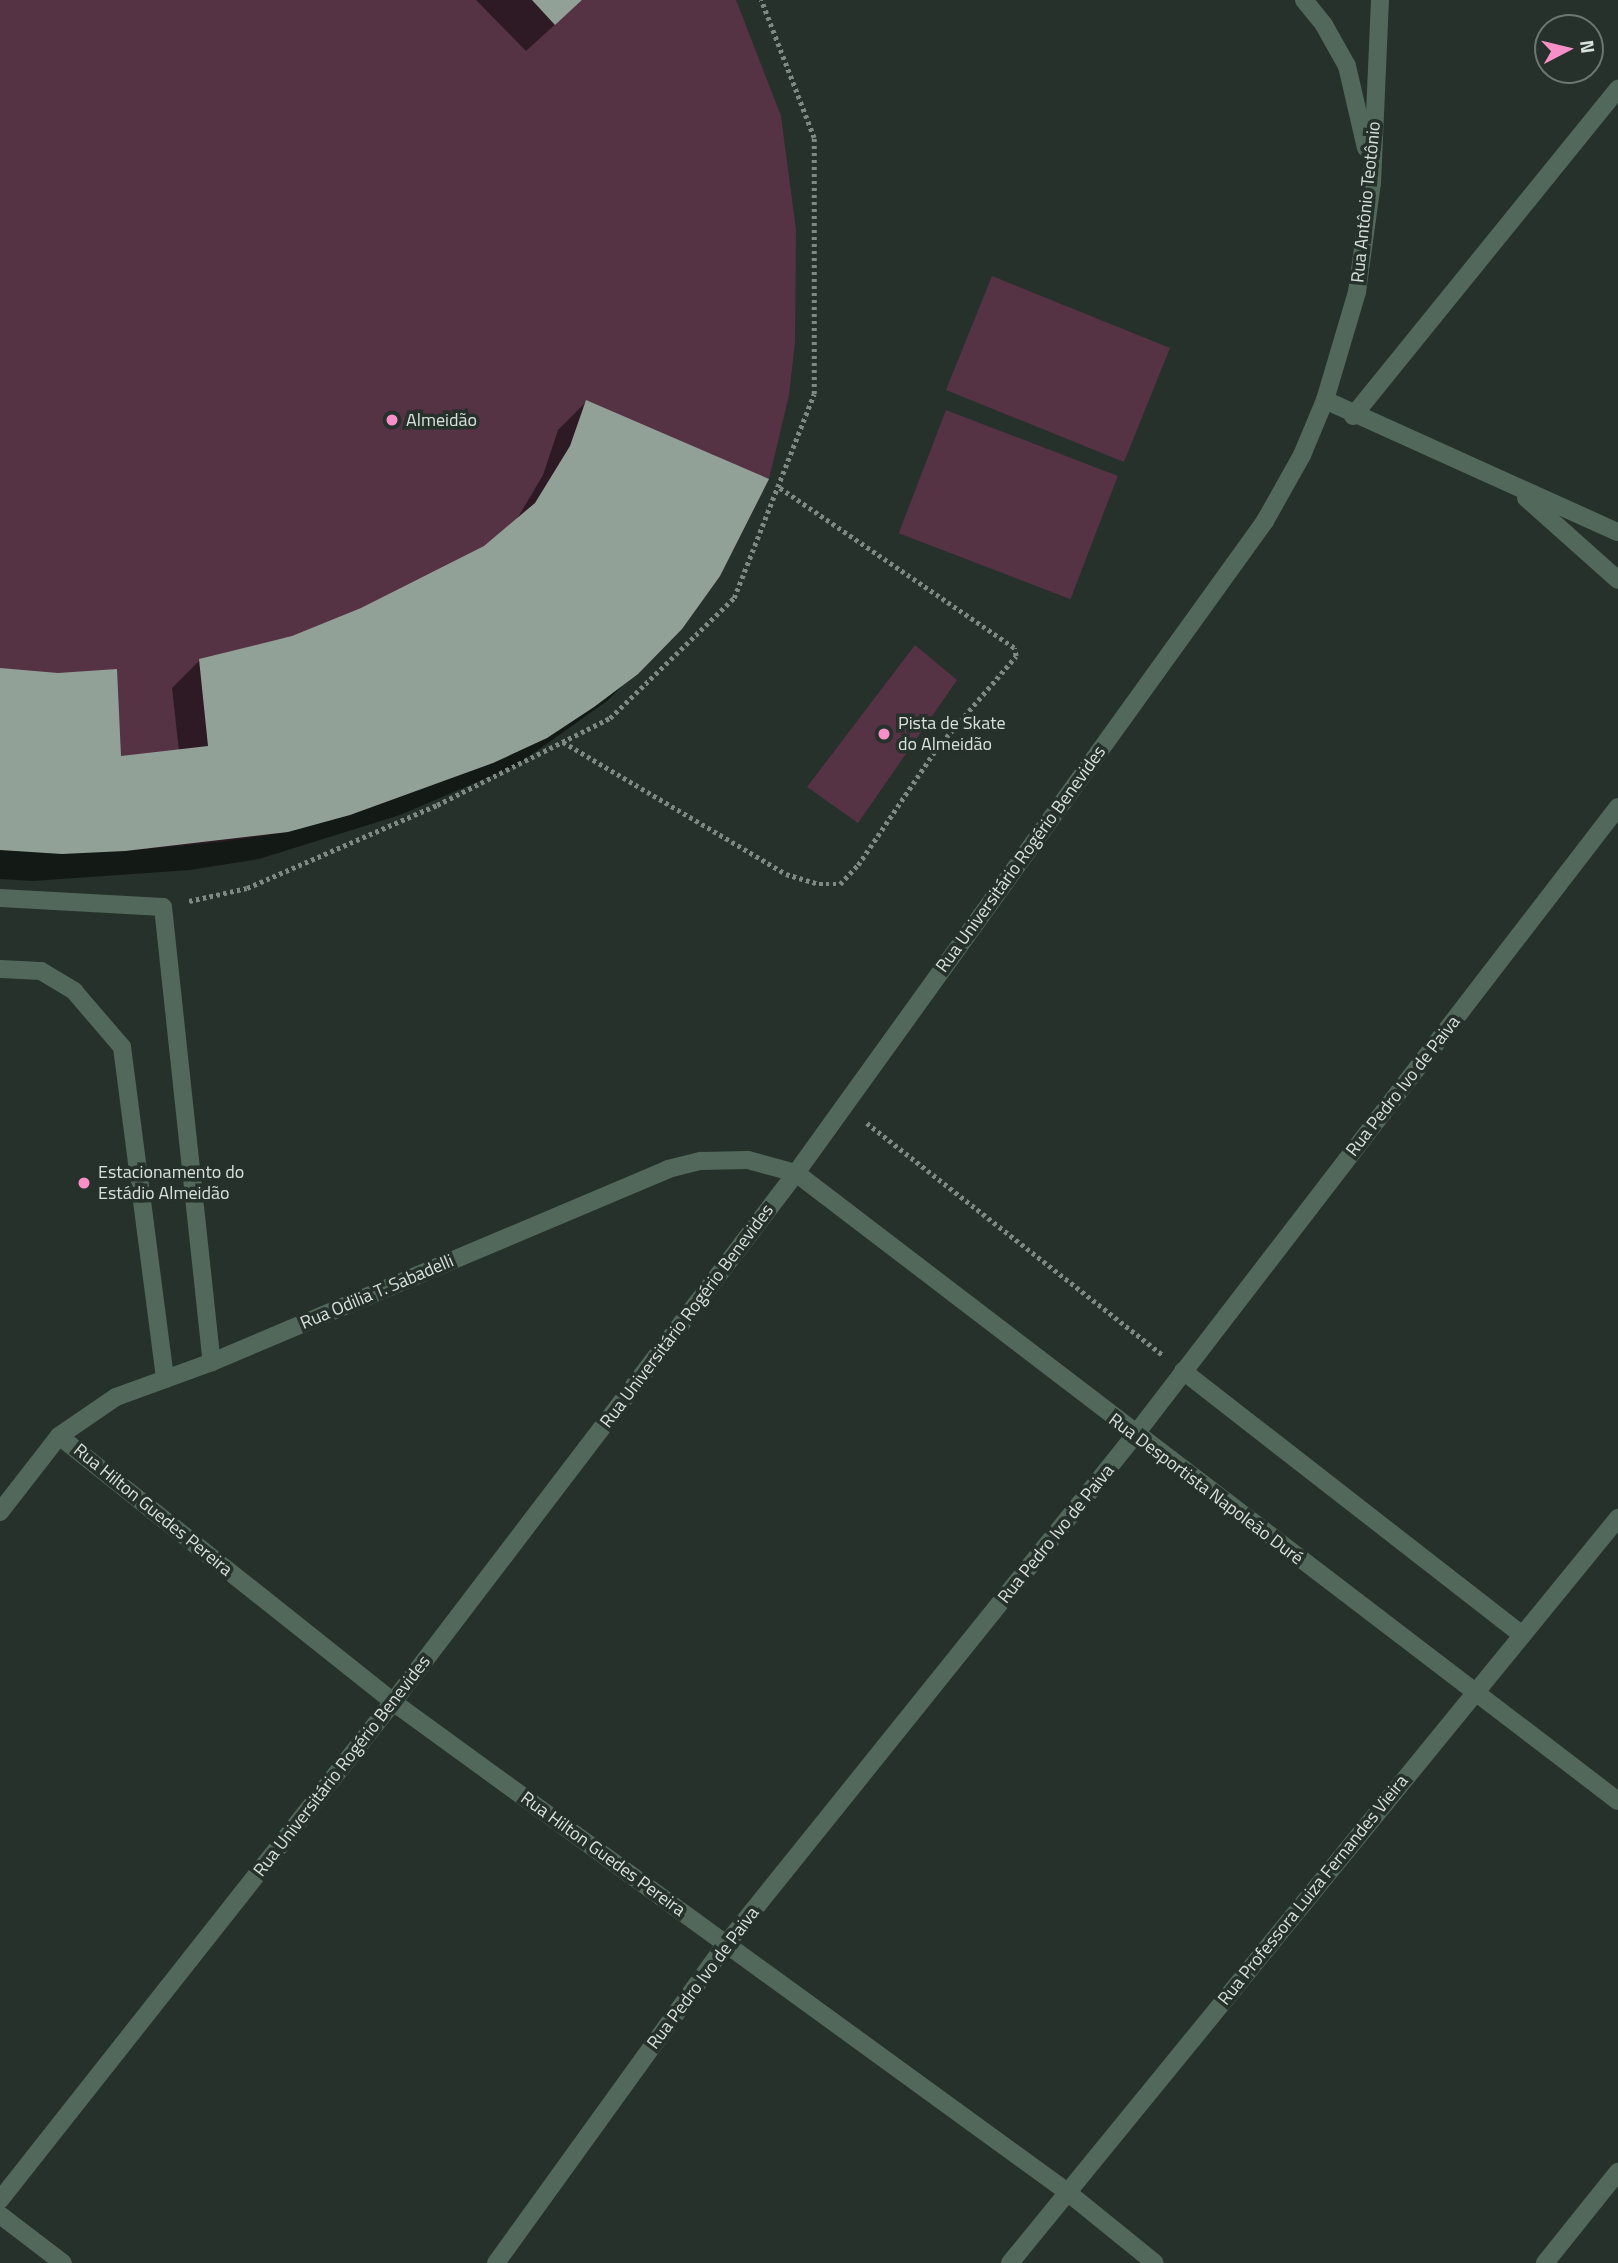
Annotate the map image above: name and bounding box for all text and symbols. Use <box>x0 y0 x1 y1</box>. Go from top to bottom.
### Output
north arrow <box>1534 14 1604 84</box>
text: N <box>1573 38 1604 55</box>
street label: Rua Antônio Teotônio <box>1347 120 1385 284</box>
place label: Almeidão <box>406 409 477 431</box>
marker: Almeidão <box>384 412 400 428</box>
place label: Pista de Skate do Almeidão <box>898 713 1006 756</box>
marker: Pista de Skate do Almeidão <box>876 726 892 742</box>
street label: Rua Universitário Rogério Benevides <box>932 742 1110 976</box>
street label: Rua Pedro Ivo de Paiva <box>1341 1011 1465 1161</box>
place label: Estacionamento do Estádio Almeidão <box>98 1162 244 1204</box>
marker: Estacionamento do Estádio Almeidão <box>76 1175 92 1191</box>
street label: Rua Universitário Rogério Benevides <box>596 1200 778 1432</box>
street label: Rua Odilia T. Sabadelli <box>297 1250 457 1334</box>
street label: Rua Desportista Napoleão Duré <box>1104 1409 1308 1569</box>
street label: Rua Hilton Guedes Pereira <box>69 1439 237 1581</box>
street label: Rua Pedro Ivo de Paiva <box>993 1460 1119 1608</box>
street label: Rua Universitário Rogério Benevides <box>249 1651 435 1881</box>
street label: Rua Professora Luiza Fernandes Vieira <box>1213 1771 1413 2009</box>
street label: Rua Hilton Guedes Pereira <box>517 1787 689 1921</box>
street label: Rua Pedro Ivo de Paiva <box>643 1903 763 2053</box>

